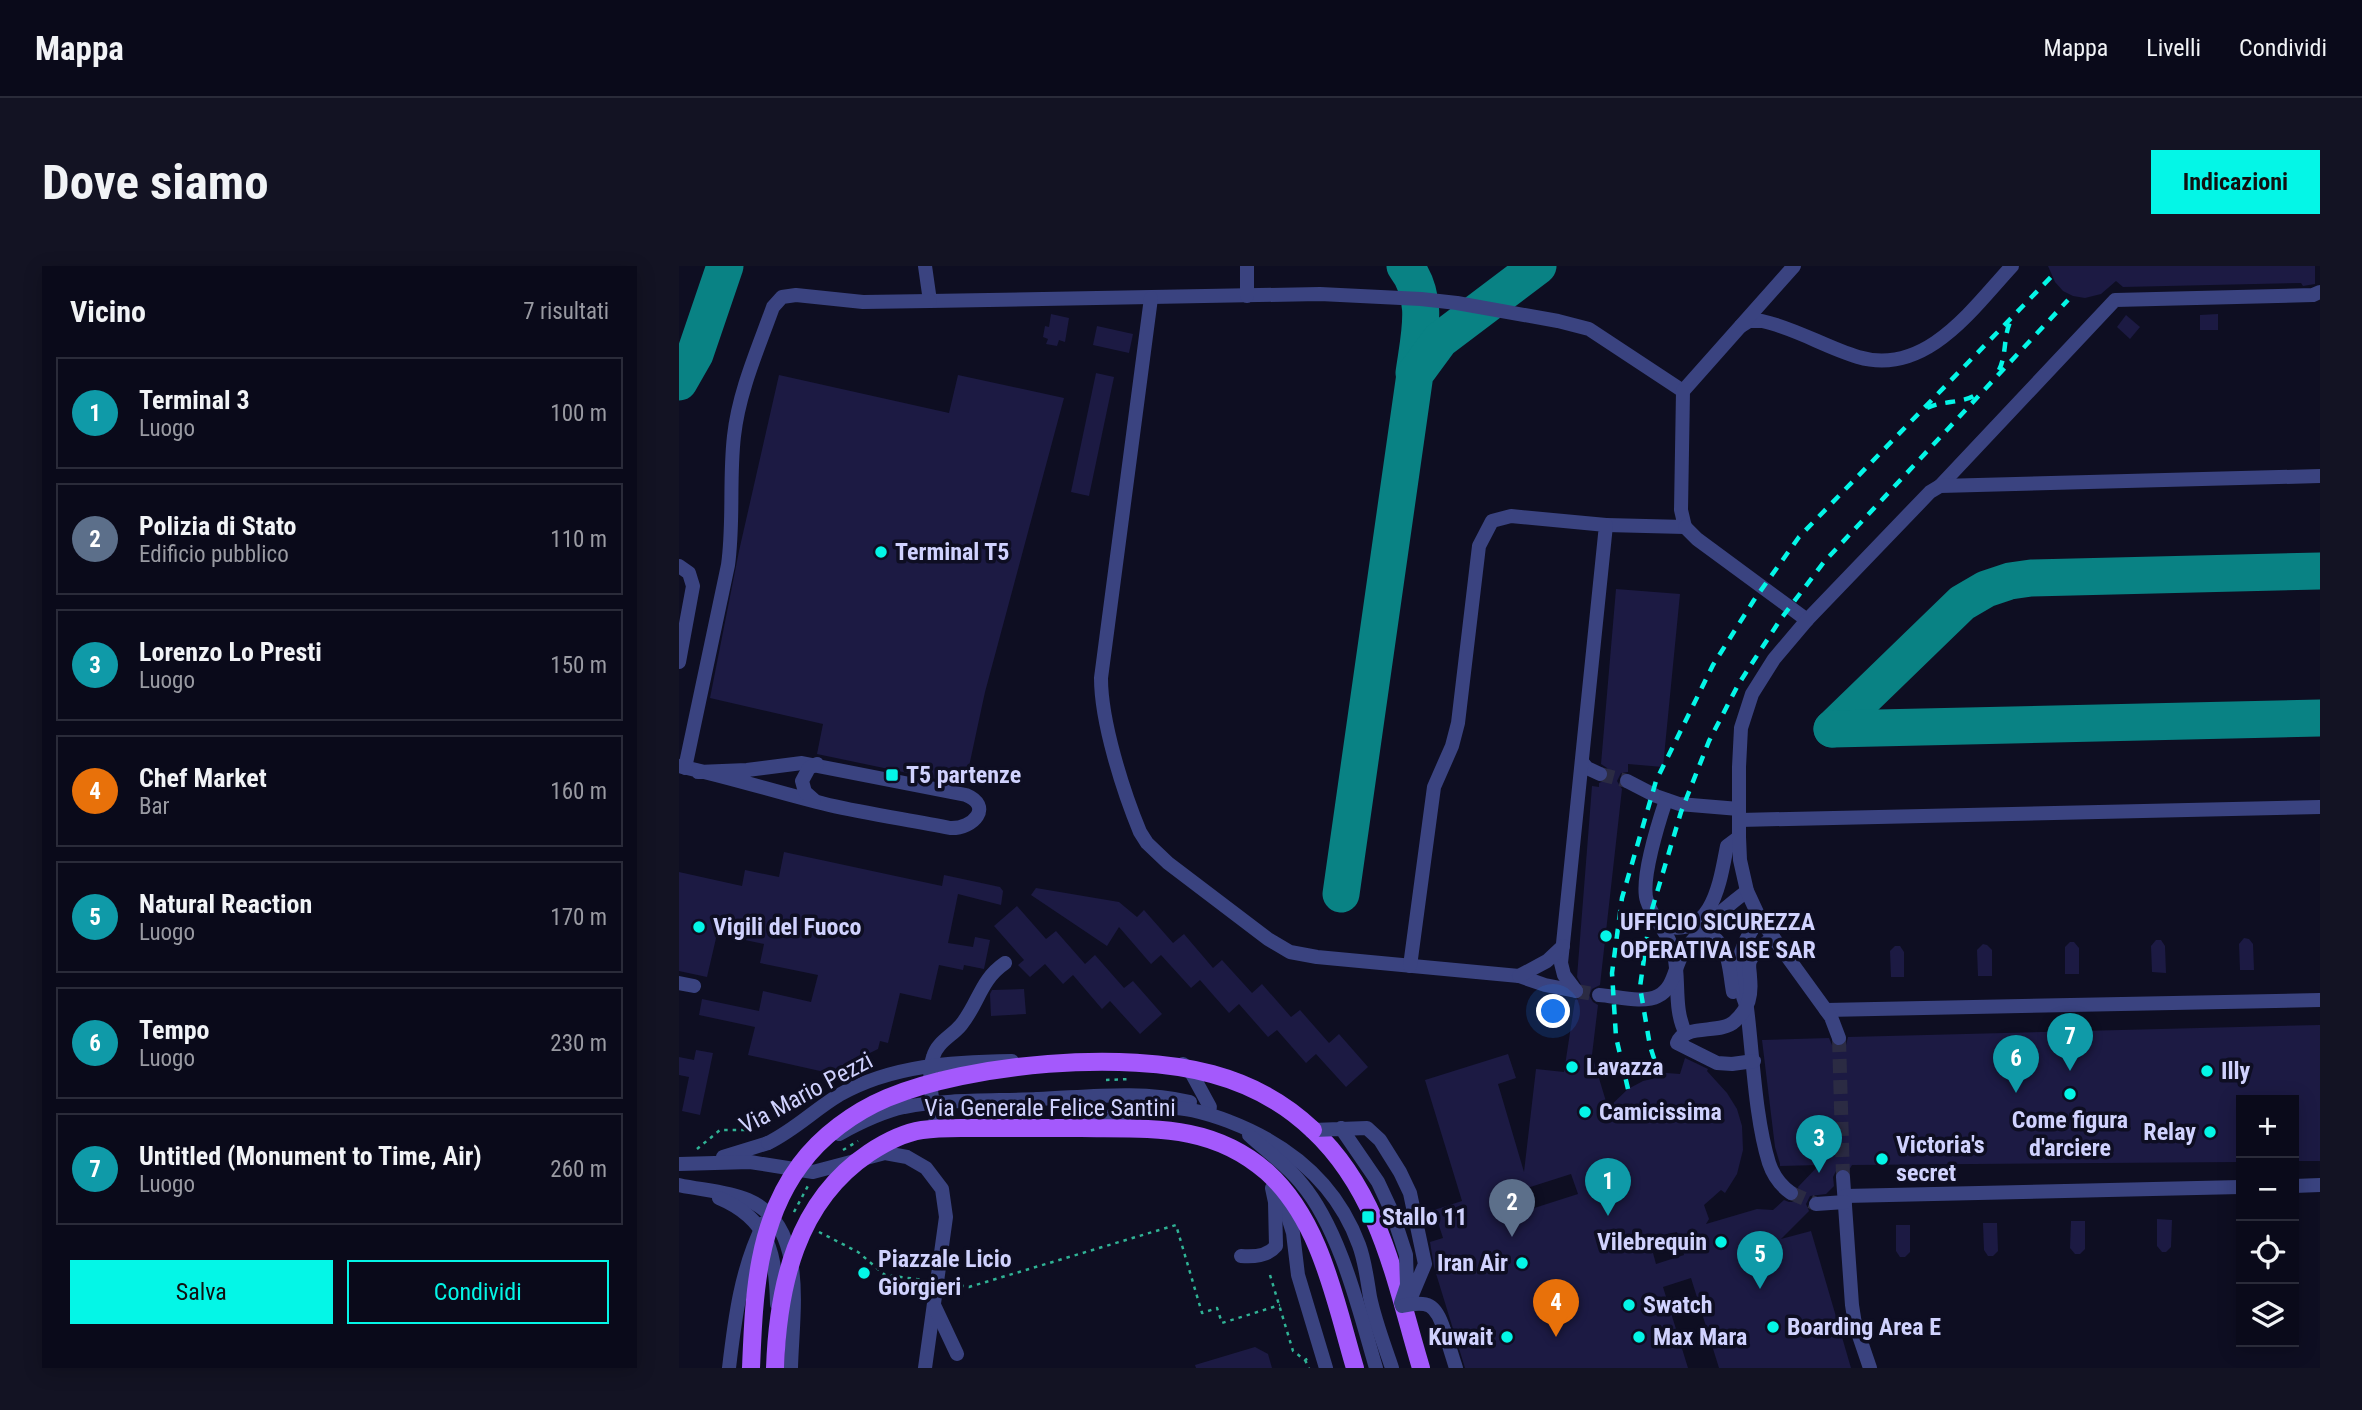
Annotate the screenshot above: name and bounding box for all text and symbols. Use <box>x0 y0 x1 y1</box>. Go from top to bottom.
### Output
text: Mappa <box>35 29 124 68</box>
text: Mappa <box>2044 34 2108 62</box>
text: Livelli <box>2146 34 2201 62</box>
text: Condividi <box>2239 34 2327 62</box>
button: Indicazioni <box>2151 150 2320 214</box>
text: Dove siamo <box>42 154 269 211</box>
text: Vicino <box>70 294 146 329</box>
text: 7 risultati <box>523 298 609 325</box>
text: Terminal 3 <box>139 385 250 415</box>
text: 1 <box>89 400 101 427</box>
text: 100 m <box>550 400 607 427</box>
text: Luogo <box>139 415 195 442</box>
text: Polizia di Stato <box>139 511 296 541</box>
text: 2 <box>89 526 101 553</box>
text: 110 m <box>550 526 607 553</box>
place label: Terminal T5 <box>895 538 1009 566</box>
text: Edificio pubblico <box>139 541 289 568</box>
marker: Terminal T5 <box>873 544 889 560</box>
text: Lorenzo Lo Presti <box>139 637 322 667</box>
text: 3 <box>89 652 101 679</box>
text: 150 m <box>550 652 607 679</box>
text: Luogo <box>139 667 195 694</box>
place label: T5 partenze <box>906 761 1021 789</box>
text: Chef Market <box>139 763 267 793</box>
marker: T5 partenze <box>884 767 900 783</box>
text: 4 <box>89 778 101 805</box>
text: 160 m <box>550 778 607 805</box>
text: Bar <box>139 793 170 820</box>
text: Natural Reaction <box>139 889 312 919</box>
text: 5 <box>89 904 101 931</box>
text: 170 m <box>550 904 607 931</box>
place label: UFFICIO SICUREZZA OPERATIVA ISE SAR <box>1620 908 1816 964</box>
place label: Vigili del Fuoco <box>713 913 862 941</box>
text: Luogo <box>139 919 195 946</box>
marker: Vigili del Fuoco <box>691 919 707 935</box>
marker: UFFICIO SICUREZZA OPERATIVA ISE SAR <box>1598 928 1614 944</box>
your location <box>1536 994 1570 1028</box>
pin: 7 <box>2047 1013 2093 1071</box>
text: Tempo <box>139 1015 210 1045</box>
text: 6 <box>89 1030 101 1057</box>
text: 230 m <box>550 1030 607 1057</box>
pin: 6 <box>1993 1035 2039 1093</box>
text: Luogo <box>139 1045 195 1072</box>
street label: Via Mario Pezzi <box>735 1046 877 1140</box>
place label: Lavazza <box>1586 1053 1664 1081</box>
place label: Illy <box>2221 1057 2251 1085</box>
marker: Lavazza <box>1564 1059 1580 1075</box>
marker: Illy <box>2199 1063 2215 1079</box>
marker: Come figura d'arciere <box>2062 1086 2078 1102</box>
street label: Via Generale Felice Santini <box>924 1094 1176 1122</box>
map controls <box>2236 1095 2299 1347</box>
button: + <box>2236 1095 2299 1158</box>
place label: Camicissima <box>1599 1098 1722 1126</box>
marker: Camicissima <box>1577 1104 1593 1120</box>
place label: Come figura d'arciere <box>2012 1106 2128 1162</box>
pin: 3 <box>1796 1115 1842 1173</box>
place label: Relay <box>2143 1118 2196 1146</box>
marker: Relay <box>2202 1124 2218 1140</box>
place label: Victoria's secret <box>1896 1131 1985 1187</box>
text: Untitled (Monument to Time, Air) <box>139 1141 482 1171</box>
marker: Victoria's secret <box>1874 1151 1890 1167</box>
text: 7 <box>89 1156 101 1183</box>
text: 260 m <box>550 1156 607 1183</box>
pin: 1 <box>1585 1158 1631 1216</box>
button: − <box>2236 1158 2299 1221</box>
text: Luogo <box>139 1171 195 1198</box>
pin: 2 <box>1489 1179 1535 1237</box>
place label: Stallo 11 <box>1382 1203 1467 1231</box>
marker: Stallo 11 <box>1360 1209 1376 1225</box>
button: locate <box>2236 1221 2299 1284</box>
place label: Vilebrequin <box>1597 1228 1707 1256</box>
pin: 5 <box>1737 1231 1783 1289</box>
marker: Vilebrequin <box>1713 1234 1729 1250</box>
place label: Piazzale Licio Giorgieri <box>878 1245 1012 1301</box>
place label: Iran Air <box>1437 1249 1508 1277</box>
marker: Iran Air <box>1514 1255 1530 1271</box>
button: Salva <box>70 1260 333 1324</box>
button: Condividi <box>347 1260 609 1324</box>
marker: Piazzale Licio Giorgieri <box>856 1265 872 1281</box>
pin: 4 <box>1533 1279 1579 1337</box>
button: layers <box>2236 1284 2299 1347</box>
place label: Swatch <box>1643 1291 1713 1319</box>
marker: Swatch <box>1621 1297 1637 1313</box>
place label: Boarding Area E <box>1787 1313 1941 1341</box>
marker: Boarding Area E <box>1765 1319 1781 1335</box>
place label: Kuwait <box>1428 1323 1493 1351</box>
place label: Max Mara <box>1653 1323 1747 1351</box>
marker: Kuwait <box>1499 1329 1515 1345</box>
marker: Max Mara <box>1631 1329 1647 1345</box>

